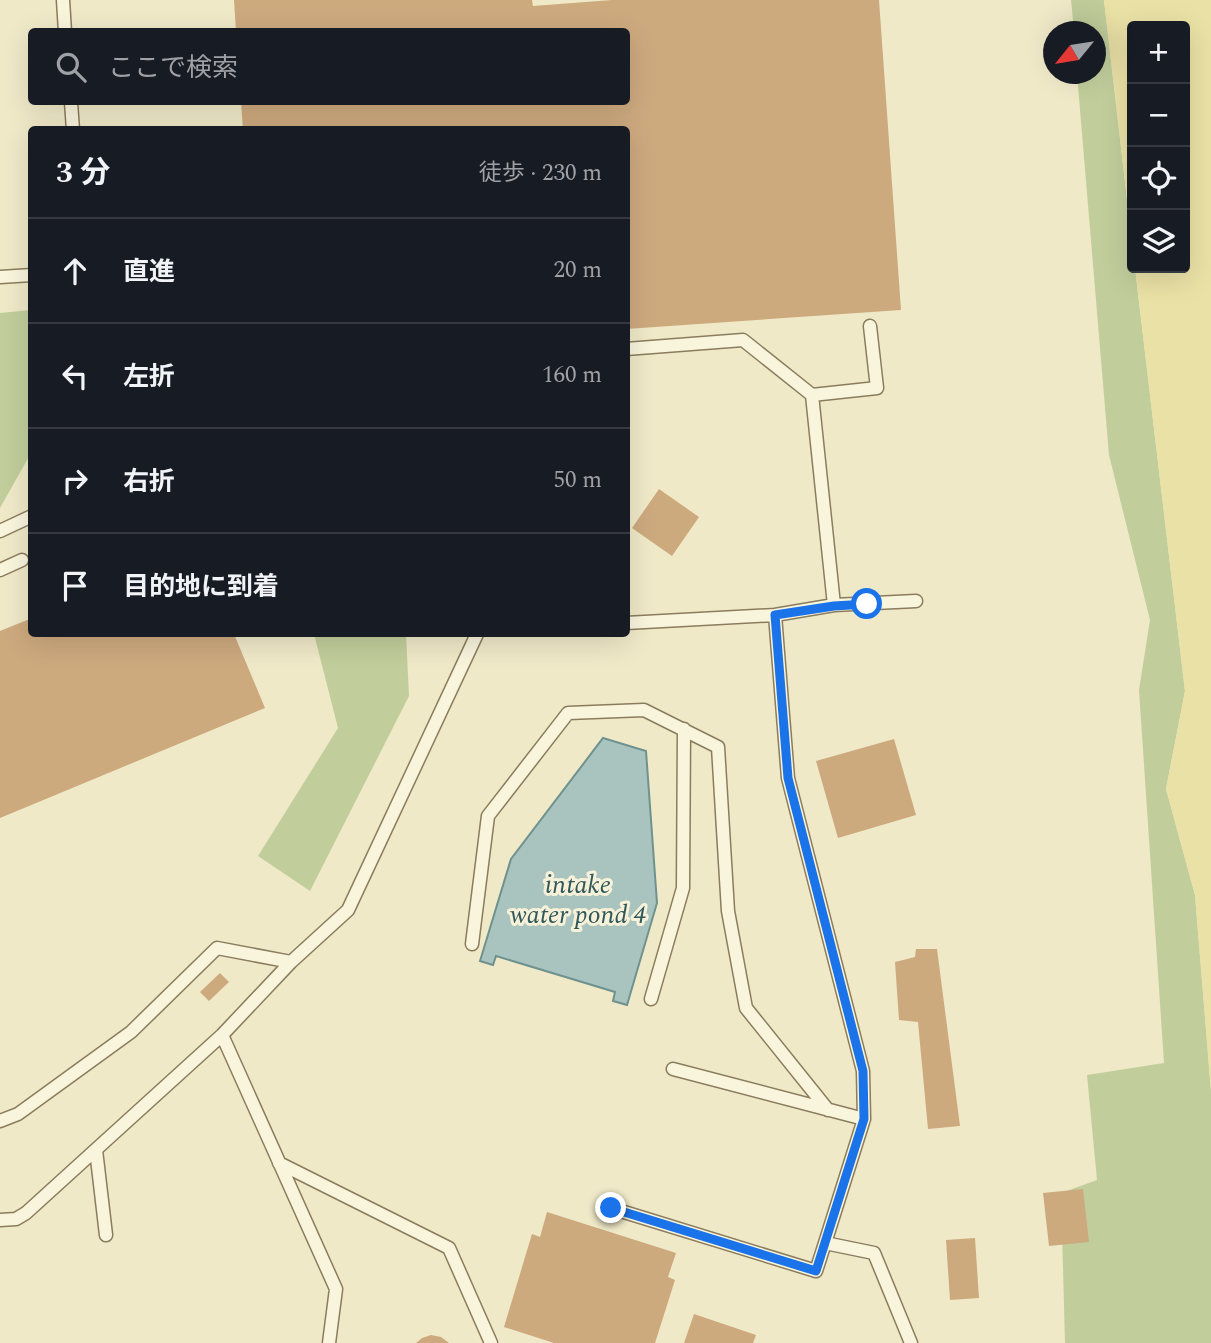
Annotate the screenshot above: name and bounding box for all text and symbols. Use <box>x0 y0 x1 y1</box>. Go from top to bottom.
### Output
north arrow <box>1043 21 1106 84</box>
map controls <box>1127 21 1190 273</box>
button: + <box>1127 21 1190 84</box>
search box <box>28 28 630 105</box>
icon: search <box>52 48 90 86</box>
text: ここで検索 <box>108 48 238 88</box>
button: − <box>1127 84 1190 147</box>
button: locate <box>1127 147 1190 210</box>
text: 3 分 <box>56 150 110 196</box>
text: 徒歩 · 230 m <box>479 156 602 191</box>
button: layers <box>1127 210 1190 273</box>
icon: ahead <box>56 252 94 290</box>
text: 直進 <box>123 252 175 292</box>
text: 20 m <box>553 253 602 288</box>
icon: left <box>56 357 94 395</box>
text: 左折 <box>123 357 175 397</box>
text: 160 m <box>542 358 602 393</box>
icon: right <box>56 462 94 500</box>
text: 右折 <box>123 462 175 502</box>
text: 50 m <box>553 463 602 498</box>
icon: arrive <box>56 567 94 605</box>
text: 目的地に到着 <box>123 567 279 607</box>
route start <box>851 588 882 619</box>
water label: intake water pond 4 <box>509 865 647 935</box>
route end <box>595 1192 626 1223</box>

